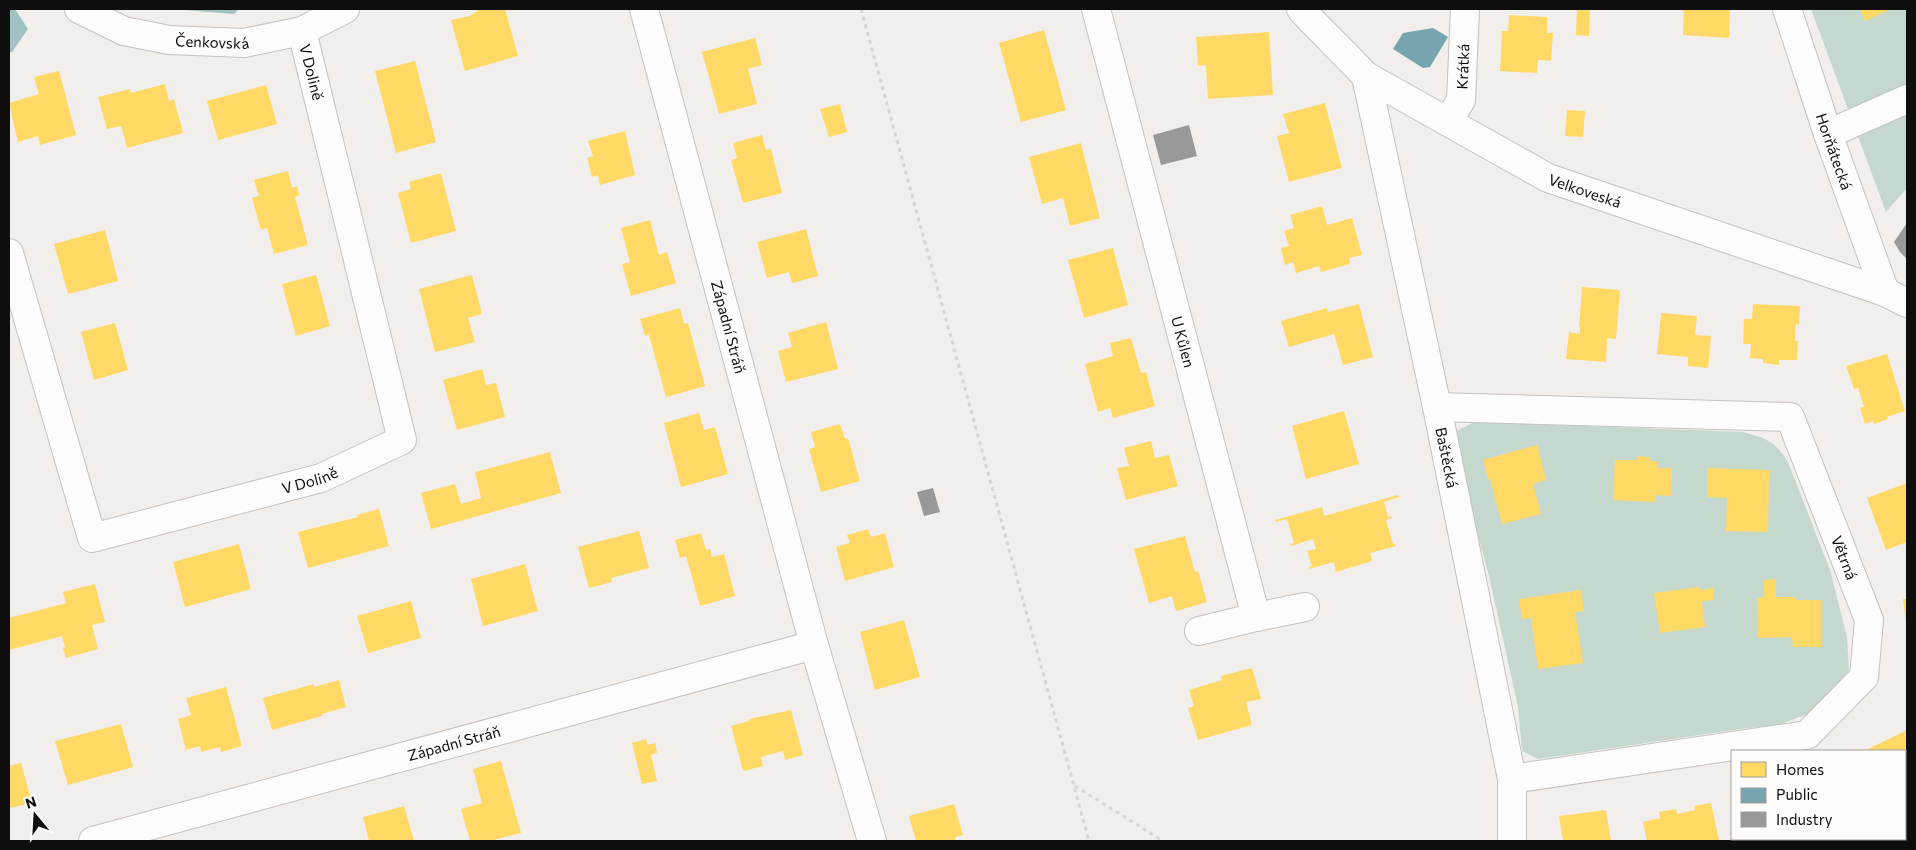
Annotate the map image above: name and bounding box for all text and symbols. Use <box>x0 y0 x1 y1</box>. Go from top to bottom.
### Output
street label: Čenkovská <box>175 30 251 52</box>
street label: V Dolině <box>296 42 328 102</box>
street label: Krátká <box>1452 43 1472 90</box>
street label: Horňátecká <box>1813 111 1856 192</box>
street label: Velkoveská <box>1546 170 1624 211</box>
street label: Západní Stráň <box>708 278 750 375</box>
street label: U Kůlen <box>1168 314 1199 369</box>
street label: Baštěcká <box>1432 425 1462 489</box>
street label: V Dolině <box>280 463 340 497</box>
street label: Větrná <box>1828 533 1861 582</box>
street label: Západní Stráň <box>405 722 502 764</box>
legend <box>1731 750 1906 840</box>
text: Homes <box>1776 760 1824 778</box>
text: Public <box>1776 785 1818 803</box>
north arrow <box>10 790 60 840</box>
text: N <box>23 792 38 812</box>
text: Industry <box>1776 810 1833 828</box>

